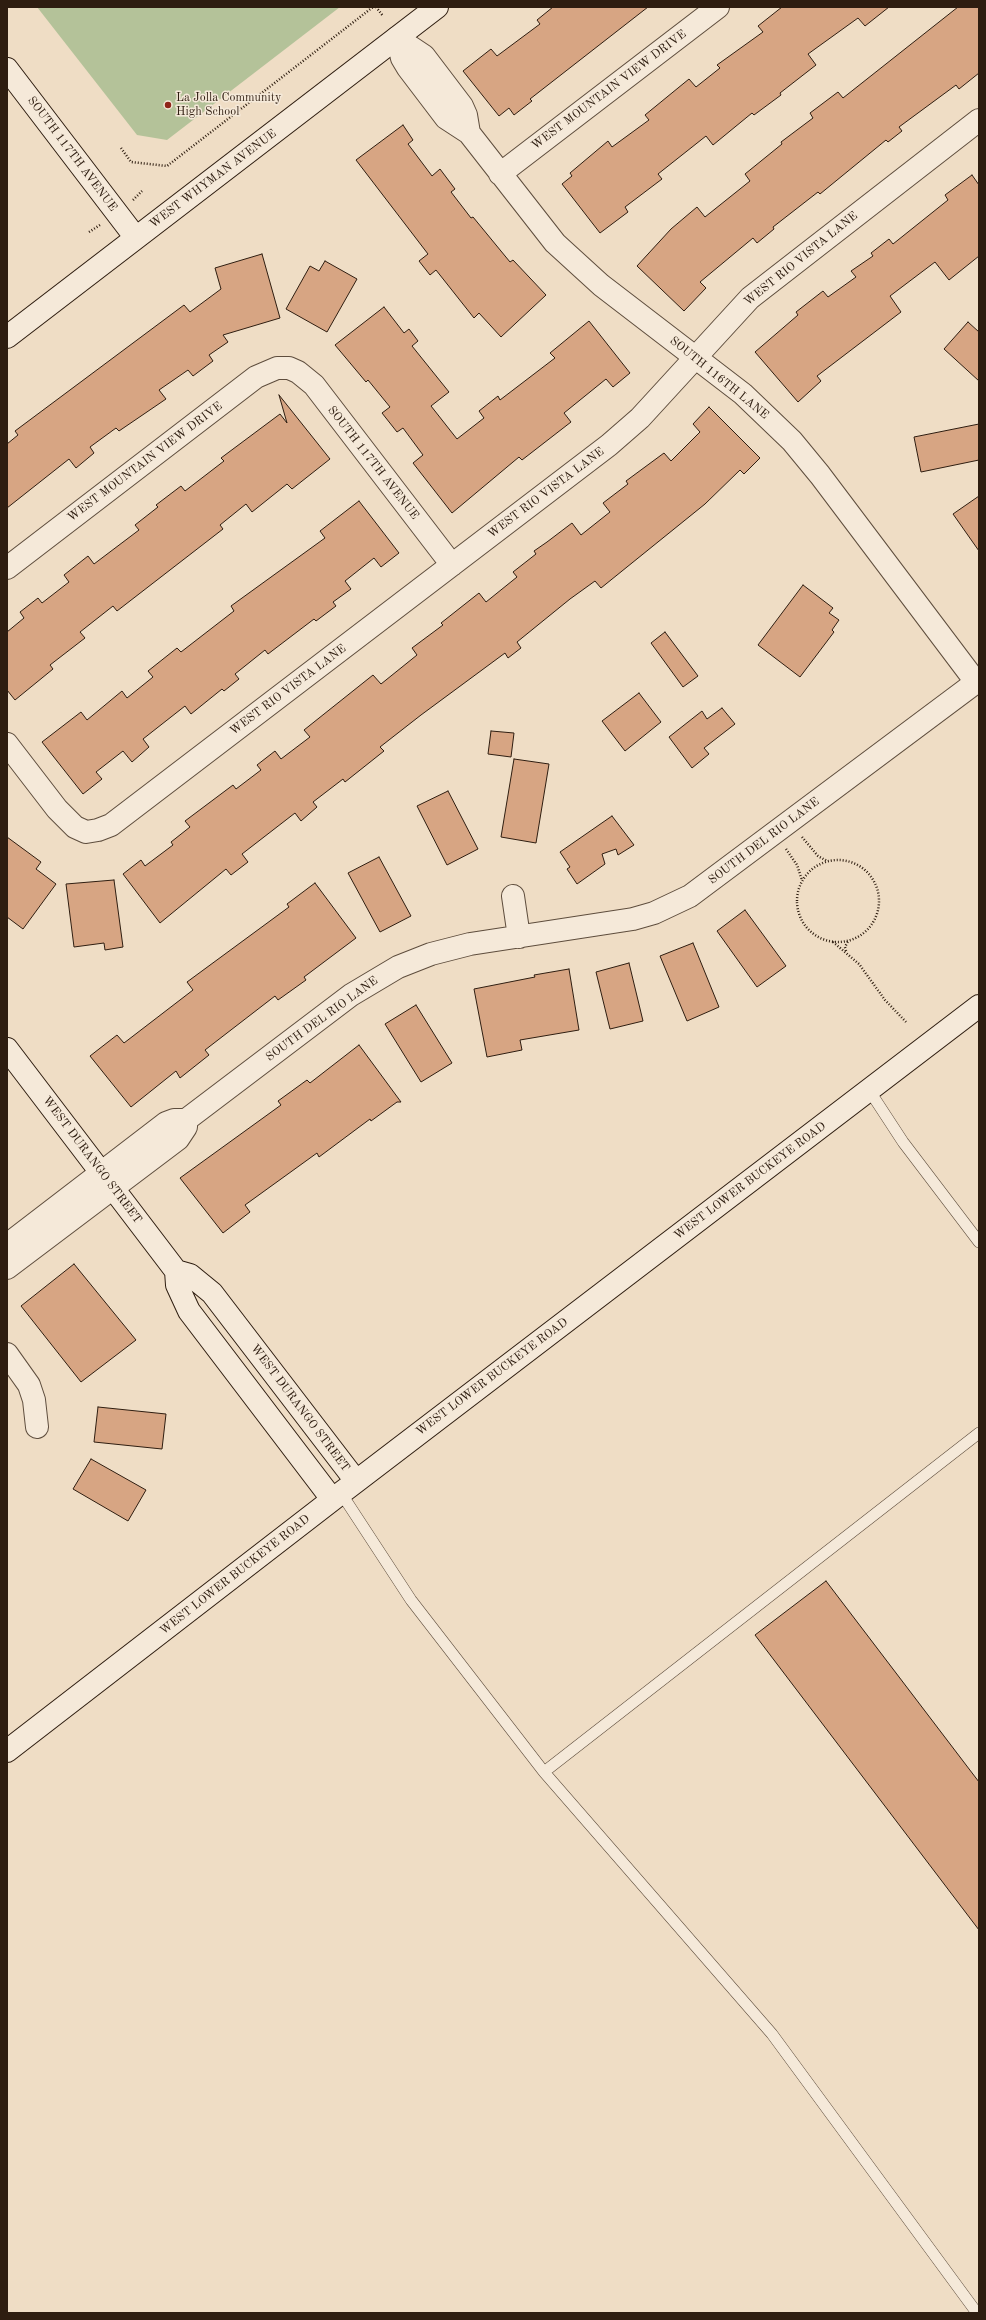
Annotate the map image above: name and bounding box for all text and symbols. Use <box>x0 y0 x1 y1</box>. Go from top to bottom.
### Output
street label: WEST MOUNTAIN VIEW DRIVE <box>529 27 689 153</box>
place label: La Jolla Community High School <box>176 91 281 119</box>
street label: SOUTH 117TH AVENUE <box>24 94 120 214</box>
marker: La Jolla Community High School <box>163 100 173 110</box>
street label: WEST WHYMAN AVENUE <box>147 127 279 231</box>
street label: WEST RIO VISTA LANE <box>741 209 861 309</box>
street label: SOUTH 116TH LANE <box>667 334 771 422</box>
street label: WEST MOUNTAIN VIEW DRIVE <box>65 399 225 525</box>
street label: SOUTH 117TH AVENUE <box>324 403 422 523</box>
street label: WEST RIO VISTA LANE <box>485 445 607 541</box>
street label: WEST RIO VISTA LANE <box>227 642 349 738</box>
street label: SOUTH DEL RIO LANE <box>706 795 822 887</box>
street label: SOUTH DEL RIO LANE <box>263 973 381 1065</box>
street label: WEST DURANGO STREET <box>39 1093 145 1227</box>
street label: WEST LOWER BUCKEYE ROAD <box>671 1119 829 1243</box>
street label: WEST LOWER BUCKEYE ROAD <box>413 1315 571 1439</box>
street label: WEST DURANGO STREET <box>247 1341 353 1475</box>
street label: WEST LOWER BUCKEYE ROAD <box>157 1512 313 1638</box>

